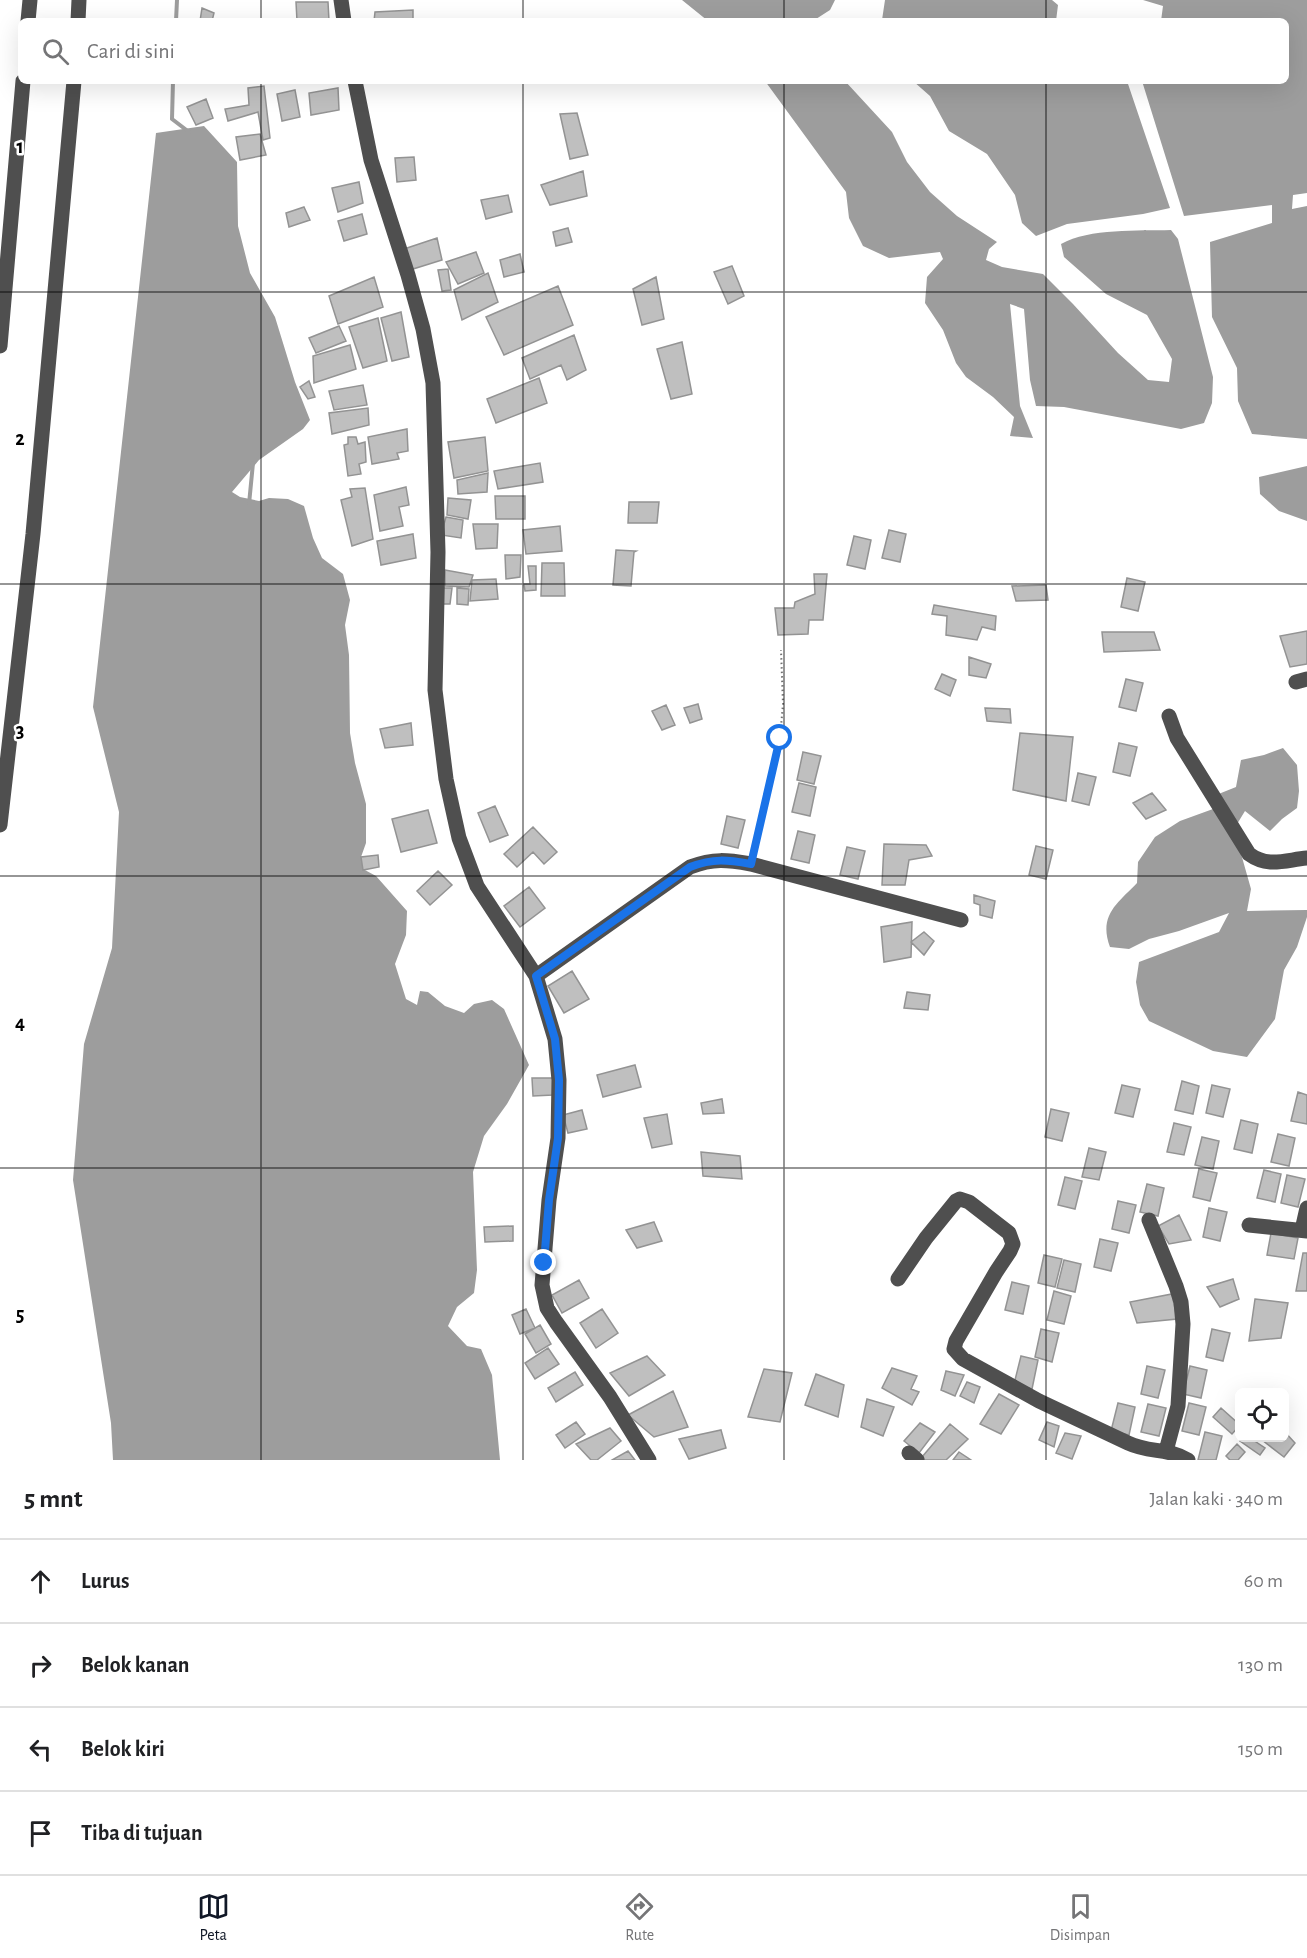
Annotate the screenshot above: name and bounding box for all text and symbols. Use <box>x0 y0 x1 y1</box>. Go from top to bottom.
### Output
search box <box>18 18 1289 84</box>
icon: search <box>39 35 72 68</box>
text: Cari di sini <box>87 40 175 62</box>
text: 1 <box>16 137 24 157</box>
text: 2 <box>15 429 25 449</box>
text: 3 <box>16 721 24 741</box>
route start <box>766 724 792 750</box>
text: 4 <box>15 1013 25 1033</box>
route end <box>530 1249 556 1275</box>
text: 5 <box>16 1305 24 1325</box>
map controls <box>1235 1388 1289 1442</box>
button: locate <box>1235 1388 1289 1442</box>
text: 5 mnt <box>24 1486 83 1512</box>
text: Jalan kaki · 340 m <box>1150 1489 1283 1509</box>
icon: ahead <box>24 1565 57 1598</box>
text: Lurus <box>81 1570 130 1592</box>
text: 60 m <box>1244 1571 1283 1591</box>
icon: right <box>24 1649 57 1682</box>
text: Belok kanan <box>81 1654 189 1676</box>
text: 130 m <box>1238 1655 1283 1675</box>
icon: left <box>24 1733 57 1766</box>
text: Belok kiri <box>81 1738 165 1760</box>
text: 150 m <box>1238 1739 1283 1759</box>
icon: arrive <box>24 1817 57 1850</box>
text: Tiba di tujuan <box>81 1822 203 1844</box>
tab: Peta <box>197 1890 230 1945</box>
tab: Rute <box>623 1890 656 1945</box>
tab: Disimpan <box>1050 1890 1110 1945</box>

